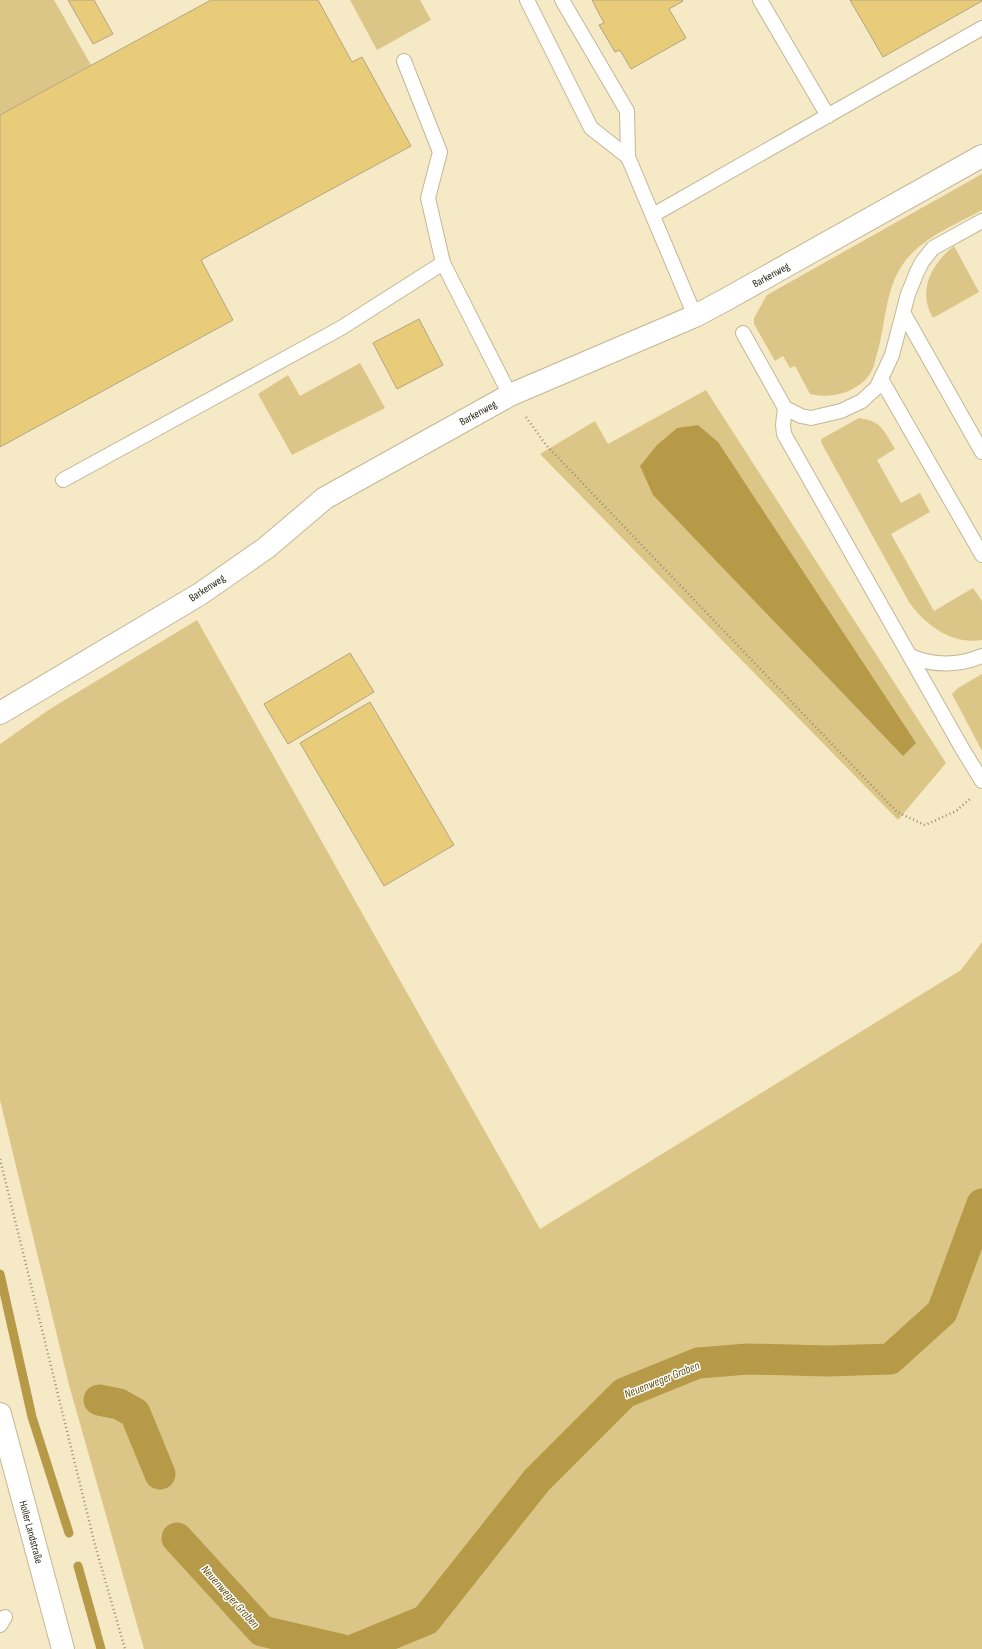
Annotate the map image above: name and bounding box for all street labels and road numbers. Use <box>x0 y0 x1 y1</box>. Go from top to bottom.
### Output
street label: Barkenweg <box>750 259 792 290</box>
street label: Barkenweg <box>457 397 499 428</box>
street label: Barkenweg <box>187 571 228 604</box>
street label: Holler Landstraße <box>16 1499 46 1565</box>

